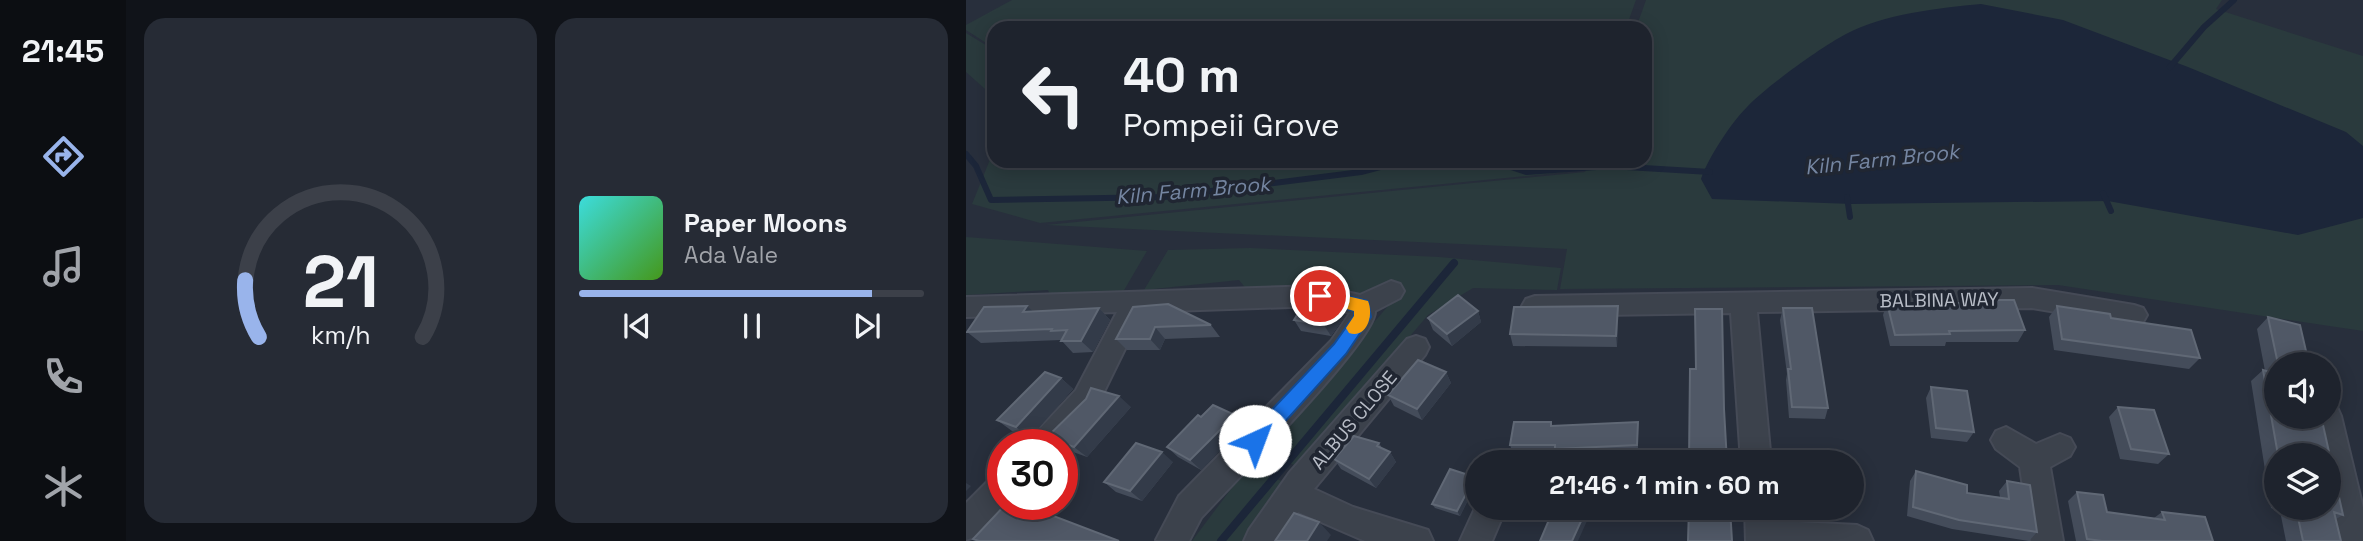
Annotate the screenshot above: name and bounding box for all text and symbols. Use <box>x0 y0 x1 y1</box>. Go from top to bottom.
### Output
text: 21:45 <box>22 31 104 71</box>
text: 40 m <box>1123 44 1240 106</box>
icon: left <box>1008 49 1099 140</box>
text: Pompeii Grove <box>1123 105 1340 145</box>
icon: directions <box>39 132 88 181</box>
water label: Kiln Farm Brook <box>1804 137 1963 181</box>
water label: Kiln Farm Brook <box>1115 170 1274 210</box>
text: Paper Moons <box>684 206 847 240</box>
text: 21 <box>302 235 379 328</box>
text: Ada Vale <box>684 240 778 270</box>
icon: music <box>39 242 88 291</box>
pin <box>1290 266 1350 326</box>
icon: arrive <box>1301 277 1339 315</box>
street label: BALBINA WAY <box>1879 286 1999 314</box>
icon: previous <box>618 307 656 345</box>
icon: pause <box>733 307 771 345</box>
icon: next <box>848 307 886 345</box>
text: km/h <box>311 318 370 350</box>
icon: phone <box>39 352 88 401</box>
map controls <box>2264 352 2341 520</box>
button: sound <box>2264 352 2341 429</box>
street label: ALBUS CLOSE <box>1305 365 1403 475</box>
position arrow <box>1218 404 1292 478</box>
speed limit sign: 30 <box>987 429 1078 520</box>
button: layers <box>2264 443 2341 520</box>
icon: climate <box>39 462 88 511</box>
text: 21:46 · 1 min · 60 m <box>1549 468 1780 502</box>

